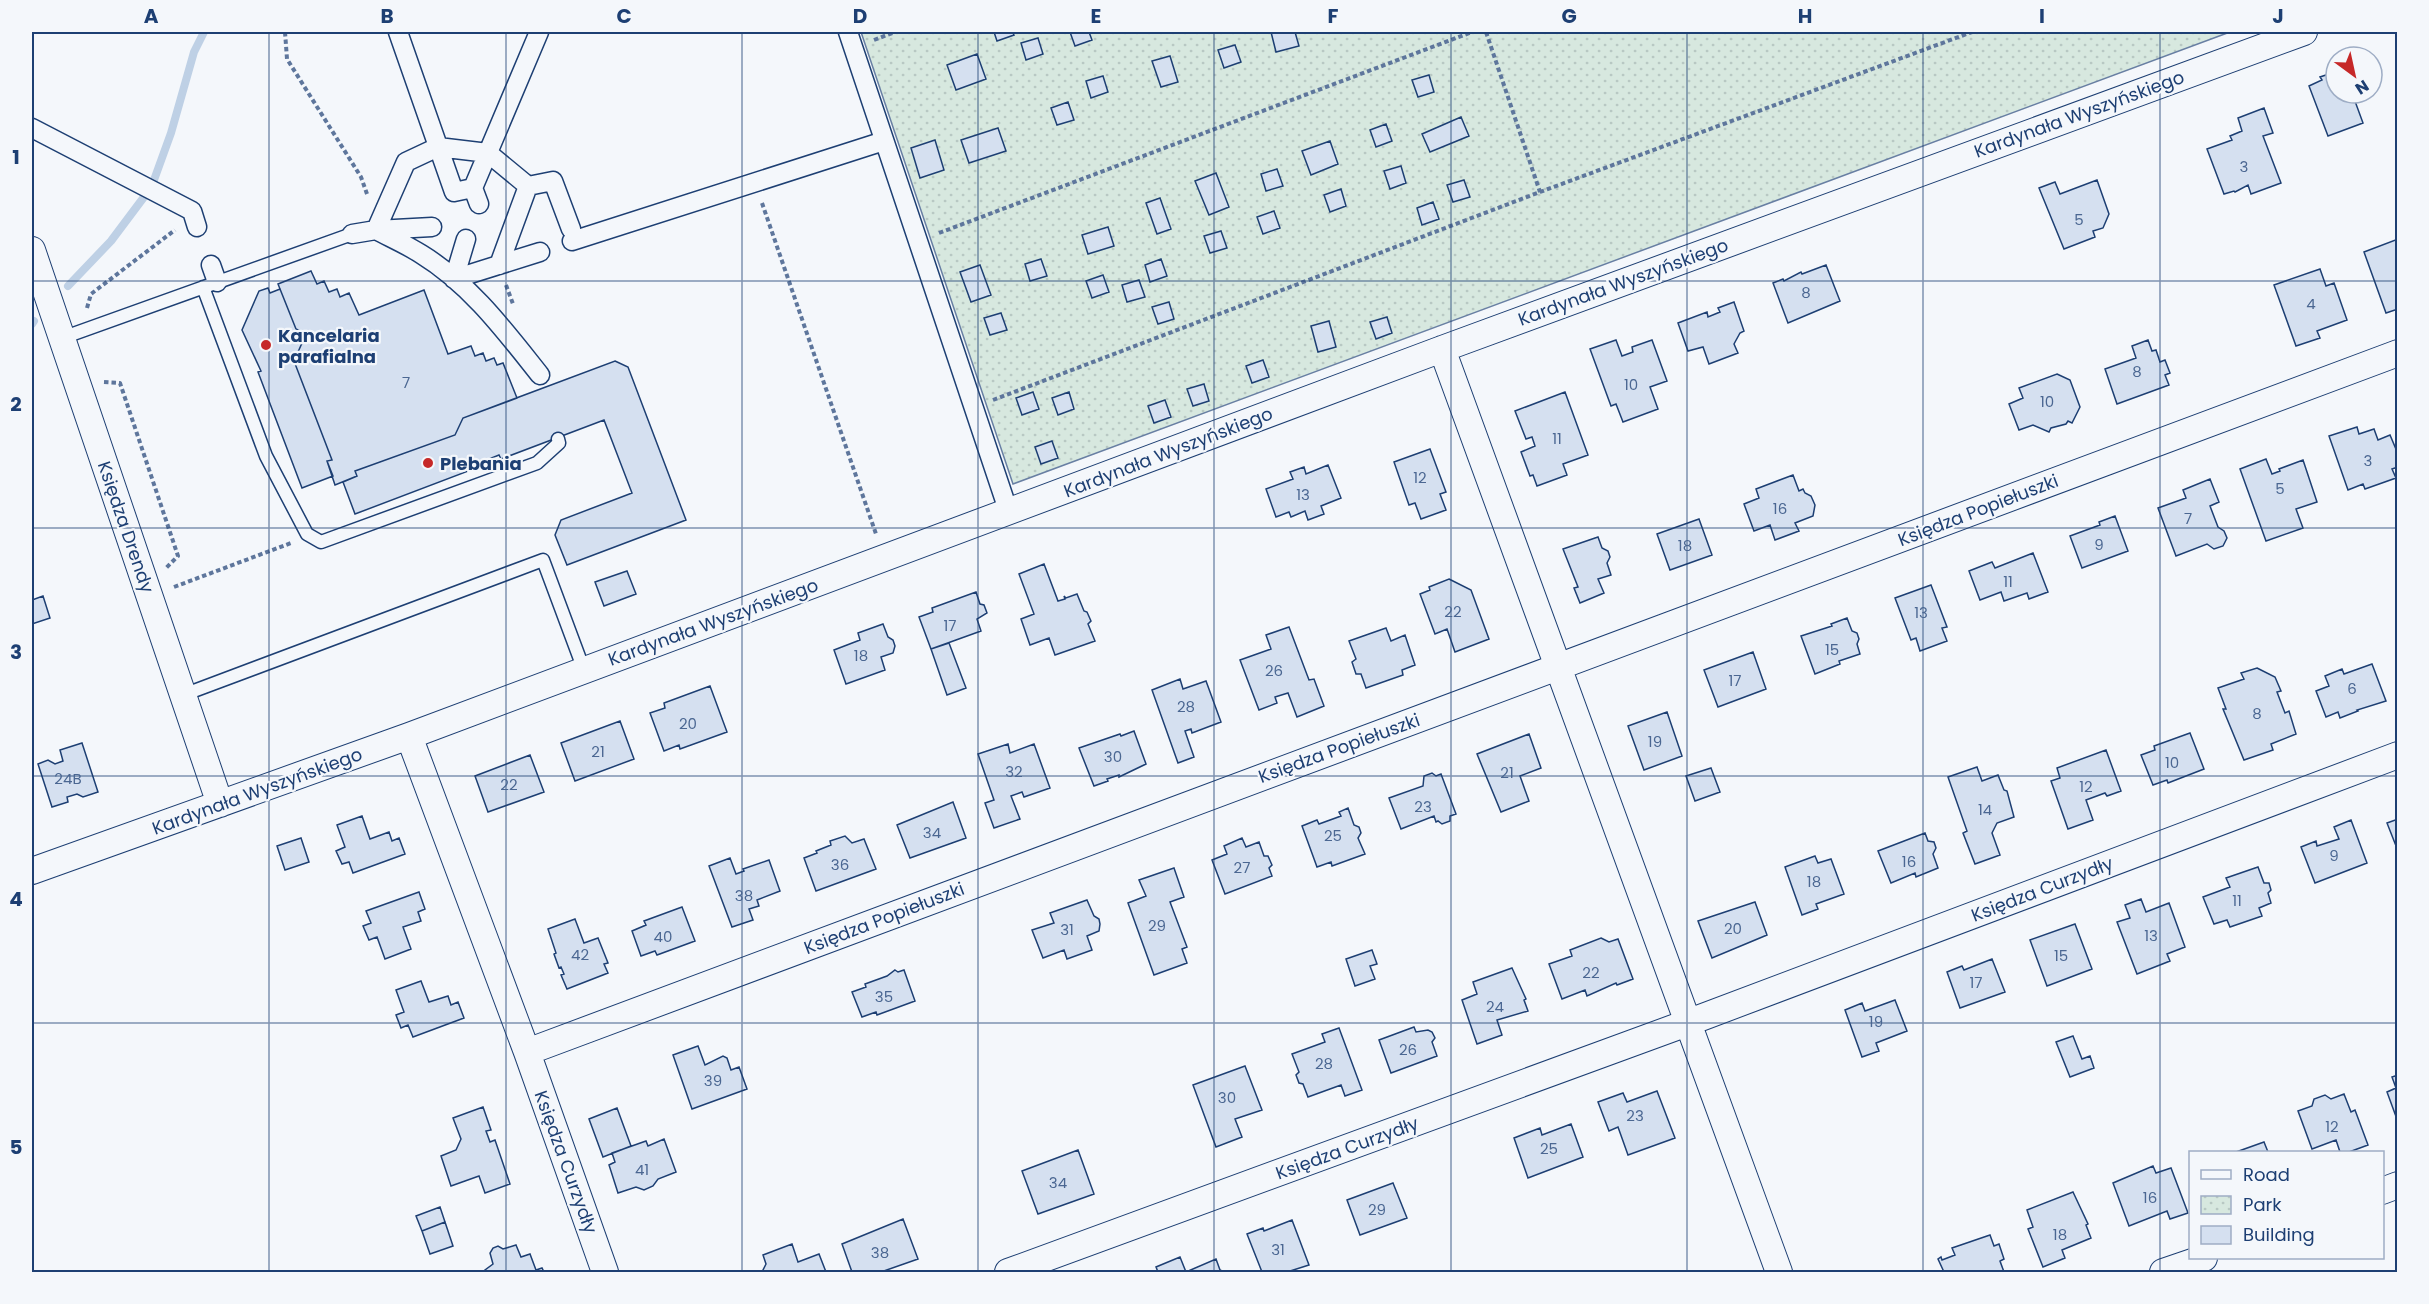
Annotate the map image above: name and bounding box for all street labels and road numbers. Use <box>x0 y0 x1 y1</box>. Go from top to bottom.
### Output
street label: Kardynała Wyszyńskiego <box>1970 64 2188 164</box>
street label: Kardynała Wyszyńskiego <box>1514 232 1732 332</box>
street label: Kardynała Wyszyńskiego <box>1060 401 1276 503</box>
street label: Księdza Drendy <box>92 458 160 596</box>
street label: Księdza Popiełuszki <box>1894 468 2062 552</box>
street label: Kardynała Wyszyńskiego <box>604 572 822 672</box>
street label: Księdza Popiełuszki <box>1255 707 1423 789</box>
street label: Kardynała Wyszyńskiego <box>148 741 366 841</box>
street label: Księdza Curzydły <box>1967 850 2117 928</box>
street label: Księdza Popiełuszki <box>800 876 968 960</box>
street label: Księdza Curzydły <box>529 1087 603 1237</box>
street label: Księdza Curzydły <box>1272 1111 1422 1185</box>

